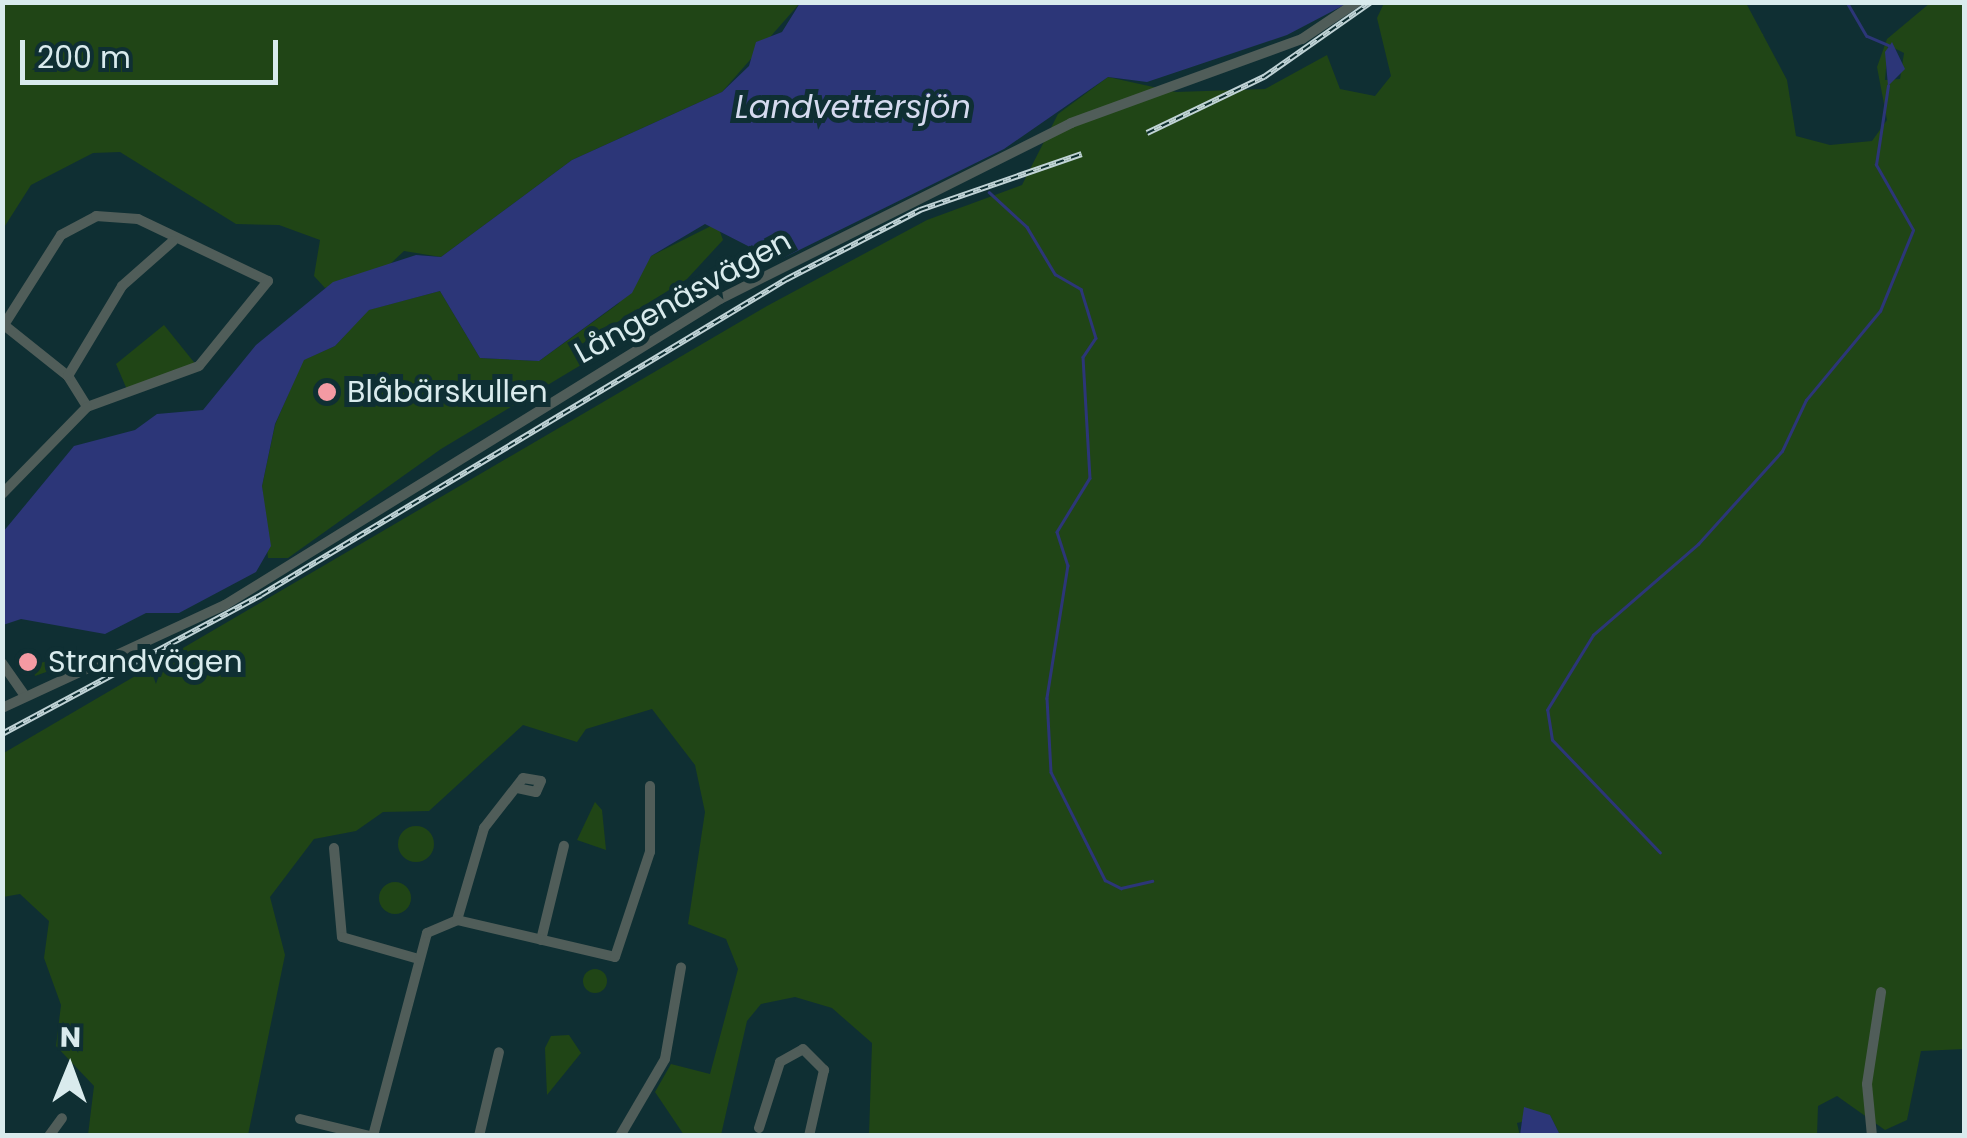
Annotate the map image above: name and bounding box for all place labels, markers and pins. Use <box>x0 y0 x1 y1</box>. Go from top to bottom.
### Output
place label: Blåbärskullen <box>347 374 548 410</box>
marker: Blåbärskullen <box>316 381 338 403</box>
place label: Strandvägen <box>48 644 243 680</box>
marker: Strandvägen <box>17 651 39 673</box>

